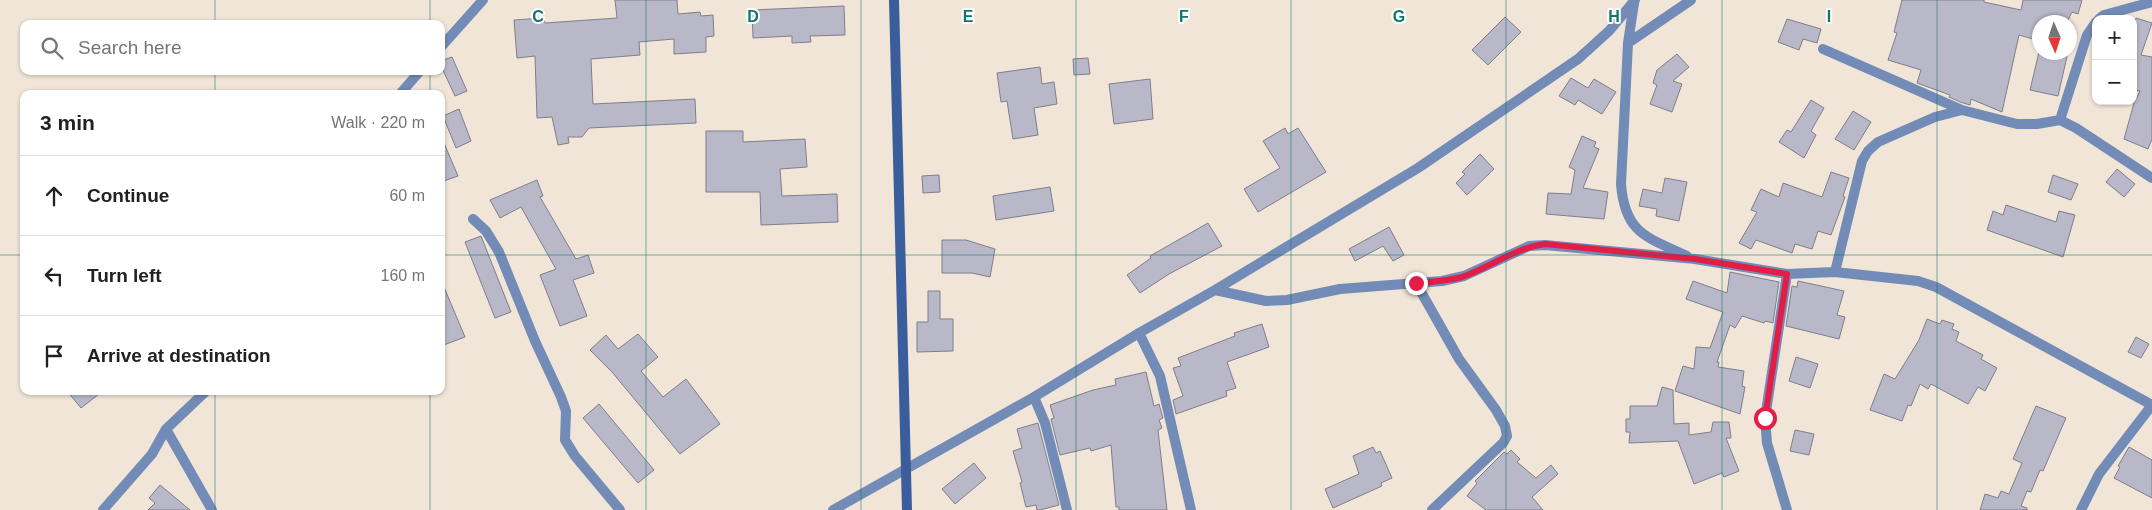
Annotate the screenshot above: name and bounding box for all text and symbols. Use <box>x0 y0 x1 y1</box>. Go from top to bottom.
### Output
text: C <box>532 8 544 25</box>
text: D <box>747 8 759 25</box>
text: E <box>963 8 974 25</box>
text: F <box>1179 8 1189 25</box>
text: G <box>1393 8 1405 25</box>
text: H <box>1608 8 1620 25</box>
text: I <box>1827 8 1831 25</box>
north arrow <box>2032 15 2077 60</box>
map controls <box>2092 15 2137 105</box>
button: + <box>2092 15 2137 60</box>
search box <box>20 20 445 75</box>
icon: search <box>38 34 66 62</box>
text: Search here <box>78 37 182 58</box>
button: − <box>2092 60 2137 105</box>
text: 3 min <box>40 111 95 134</box>
text: Walk · 220 m <box>331 114 425 131</box>
icon: ahead <box>40 182 68 210</box>
text: Continue <box>87 185 169 206</box>
text: 60 m <box>389 187 425 204</box>
icon: left <box>40 262 68 290</box>
text: Turn left <box>87 265 162 286</box>
text: 160 m <box>381 267 425 284</box>
route end <box>1405 272 1428 295</box>
icon: arrive <box>40 342 68 370</box>
text: Arrive at destination <box>87 345 271 366</box>
route start <box>1754 407 1777 430</box>

